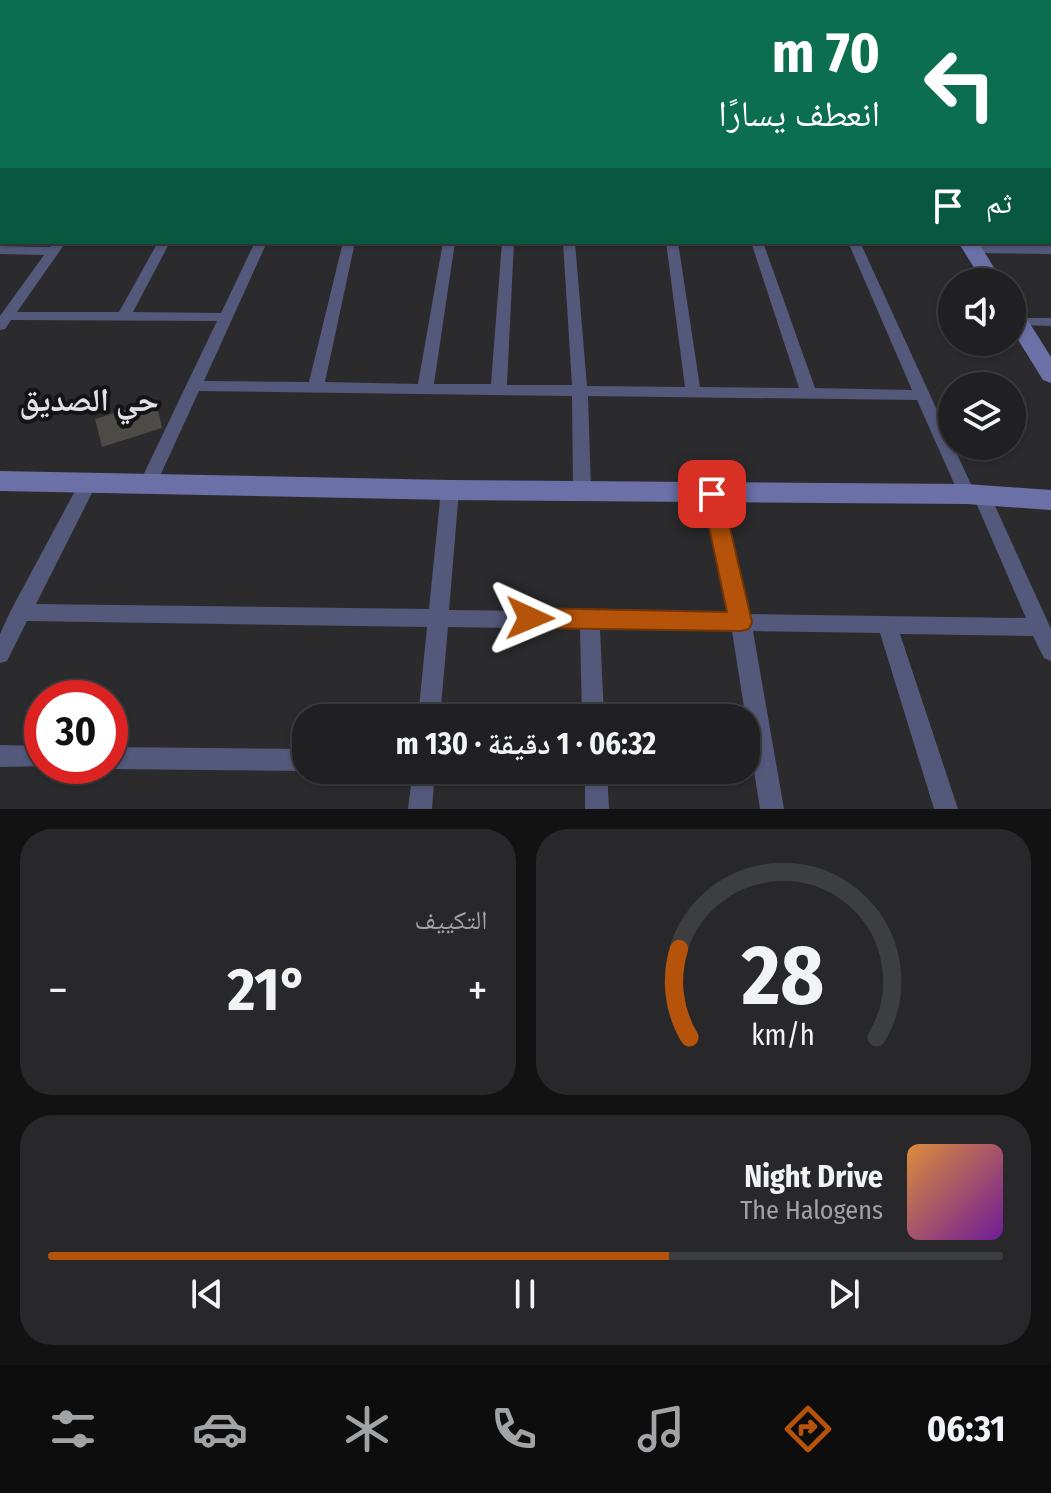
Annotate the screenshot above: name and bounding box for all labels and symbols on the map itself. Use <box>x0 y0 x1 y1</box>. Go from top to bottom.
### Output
district label: حي الصديق <box>19 381 159 425</box>
pin <box>678 460 746 528</box>
position arrow <box>488 576 572 660</box>
speed limit sign: 30 <box>24 680 128 784</box>

